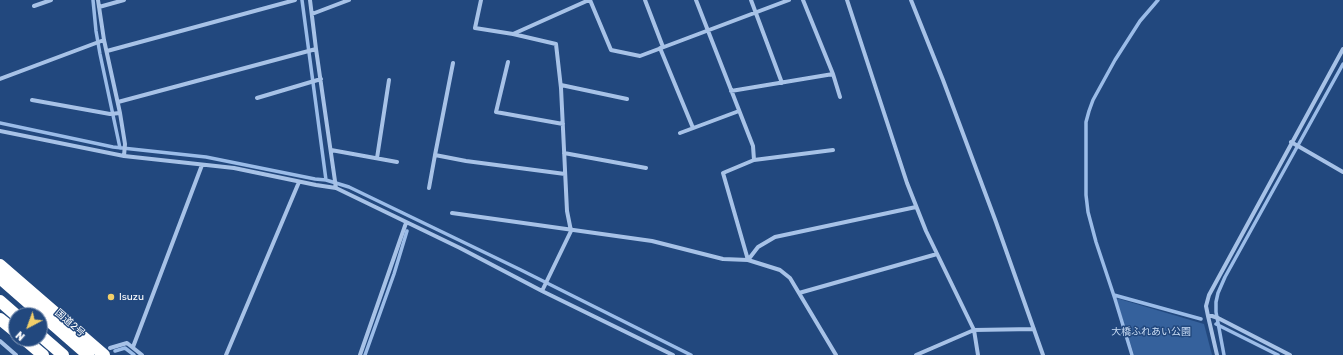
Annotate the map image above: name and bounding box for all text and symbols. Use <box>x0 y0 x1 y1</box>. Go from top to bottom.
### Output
place label: Isuzu <box>119 291 144 303</box>
marker: Isuzu <box>106 292 116 302</box>
north arrow <box>8 307 48 347</box>
street label: 国道2号 <box>53 307 87 339</box>
park label: 大橋ふれあい公園 <box>1111 326 1191 338</box>
text: N <box>13 328 28 343</box>

